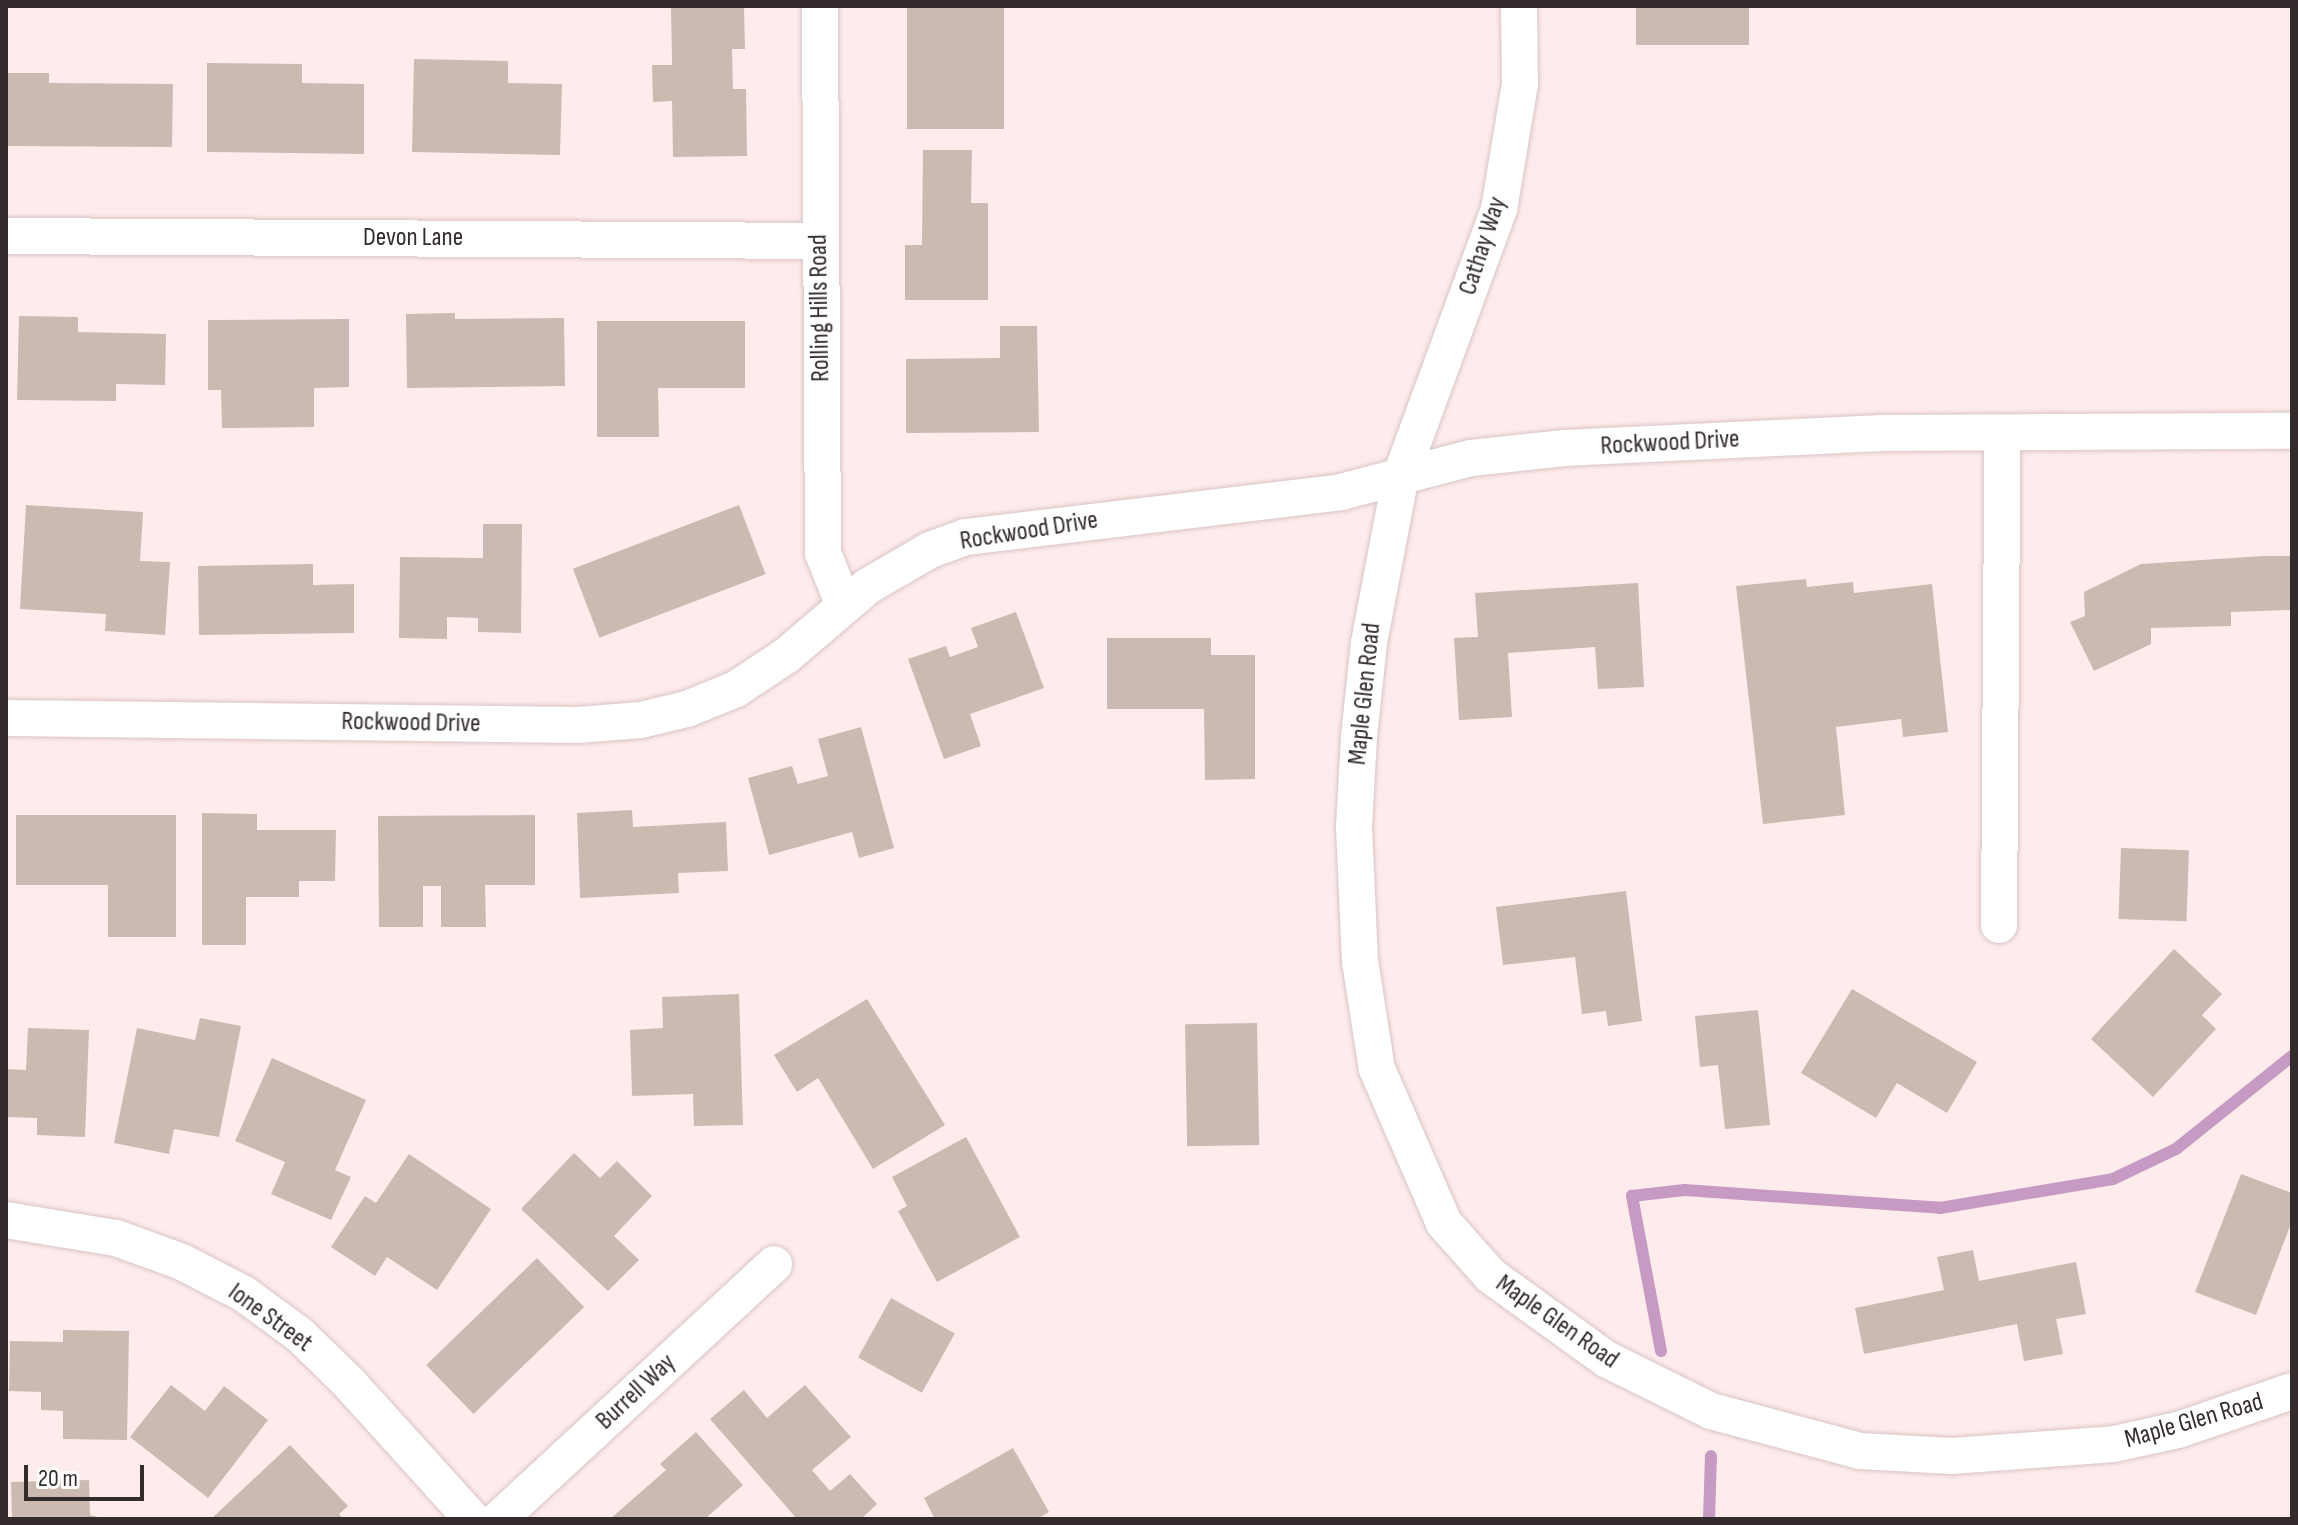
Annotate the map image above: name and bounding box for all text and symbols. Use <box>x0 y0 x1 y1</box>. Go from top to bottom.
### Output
street label: Cathay Way <box>1453 193 1513 299</box>
street label: Devon Lane <box>363 222 463 254</box>
street label: Rolling Hills Road <box>803 234 837 382</box>
street label: Rockwood Drive <box>1600 424 1740 462</box>
street label: Rockwood Drive <box>958 505 1100 557</box>
street label: Maple Glen Road <box>1342 621 1388 767</box>
street label: Rockwood Drive <box>341 706 481 740</box>
street label: Maple Glen Road <box>1490 1268 1624 1376</box>
street label: Ione Street <box>222 1277 318 1359</box>
street label: Burrell Way <box>590 1347 682 1437</box>
street label: Maple Glen Road <box>2121 1386 2267 1456</box>
scale bar <box>28 1449 148 1499</box>
text: 20 m <box>38 1464 78 1493</box>

